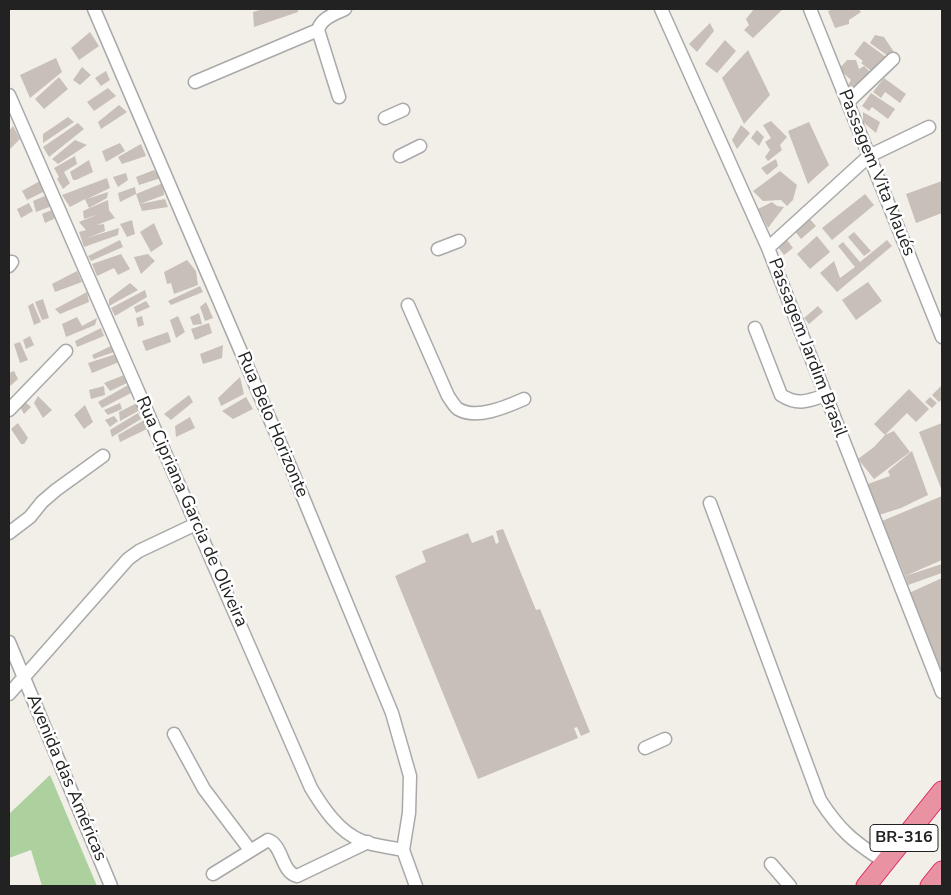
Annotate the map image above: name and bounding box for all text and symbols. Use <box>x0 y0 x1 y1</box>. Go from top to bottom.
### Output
street label: Passagem Vita Maués <box>833 87 919 259</box>
street label: Passagem Jardim Brasil <box>763 255 851 441</box>
street label: Rua Belo Horizonte <box>231 349 313 501</box>
street label: Rua Cipriana Garcia de Oliveira <box>130 393 252 631</box>
street label: Avenida das Américas <box>21 691 111 865</box>
road number: BR-316 <box>870 824 938 851</box>

